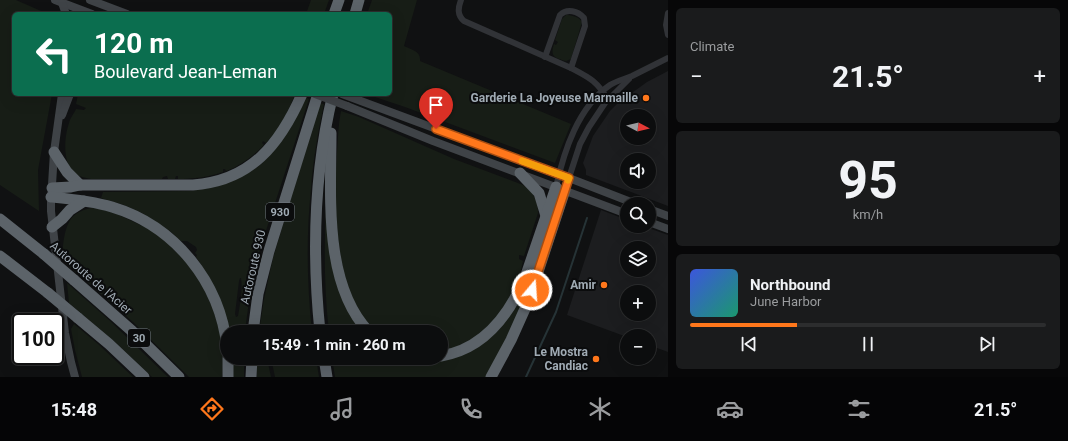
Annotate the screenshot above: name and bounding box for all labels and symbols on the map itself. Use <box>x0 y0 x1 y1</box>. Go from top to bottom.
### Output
pin <box>419 88 453 129</box>
place label: Garderie La Joyeuse Marmaille <box>471 91 639 105</box>
marker: Garderie La Joyeuse Marmaille <box>641 93 651 103</box>
north arrow <box>620 109 656 145</box>
road number: 930 <box>266 203 294 221</box>
street label: Autoroute 930 <box>238 228 268 306</box>
street label: Autoroute de l'Acier <box>47 239 135 317</box>
position arrow <box>511 269 553 311</box>
place label: Amir <box>570 278 597 292</box>
marker: Amir <box>599 280 609 290</box>
speed limit sign: 100 <box>12 313 64 365</box>
road number: 30 <box>128 329 150 347</box>
place label: Le Mostra Candiac <box>534 345 589 373</box>
marker: Le Mostra Candiac <box>591 354 601 364</box>

